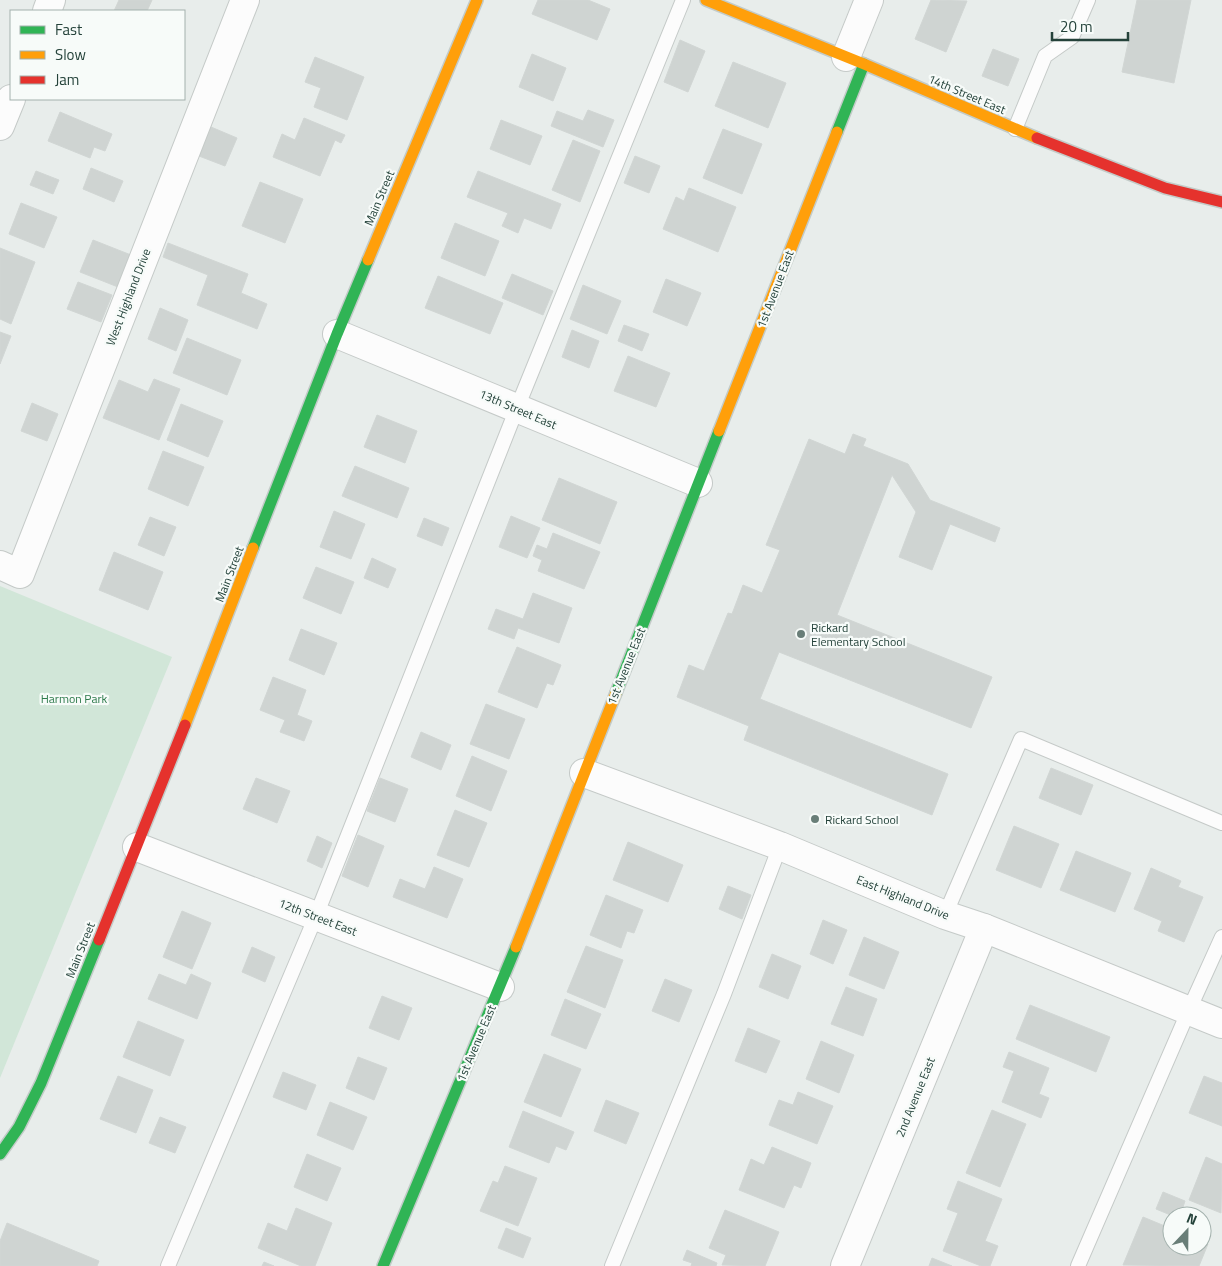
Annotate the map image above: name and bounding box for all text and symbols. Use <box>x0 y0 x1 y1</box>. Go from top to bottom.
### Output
legend <box>10 10 185 100</box>
scale bar <box>1052 10 1128 42</box>
text: 20 m <box>1060 15 1093 38</box>
text: Fast <box>55 18 83 41</box>
text: Slow <box>55 43 86 66</box>
text: Jam <box>55 68 79 91</box>
street label: 14th Street East <box>925 69 1010 119</box>
street label: Main Street <box>359 167 400 229</box>
street label: West Highland Drive <box>101 246 155 348</box>
street label: 1st Avenue East <box>751 247 799 331</box>
street label: 13th Street East <box>476 384 561 434</box>
street label: Main Street <box>210 542 249 605</box>
place label: Rickard Elementary School <box>811 618 905 651</box>
street label: 1st Avenue East <box>602 624 650 707</box>
marker: Rickard Elementary School <box>795 628 807 640</box>
park label: Harmon Park <box>41 689 108 708</box>
place label: Rickard School <box>825 810 899 829</box>
marker: Rickard School <box>809 813 821 825</box>
street label: East Highland Drive <box>854 870 952 924</box>
street label: 12th Street East <box>276 893 361 941</box>
street label: Main Street <box>60 918 100 981</box>
street label: 1st Avenue East <box>451 1001 501 1084</box>
street label: 2nd Avenue East <box>890 1053 940 1140</box>
north arrow <box>1162 1206 1212 1256</box>
text: N <box>1184 1207 1200 1230</box>

